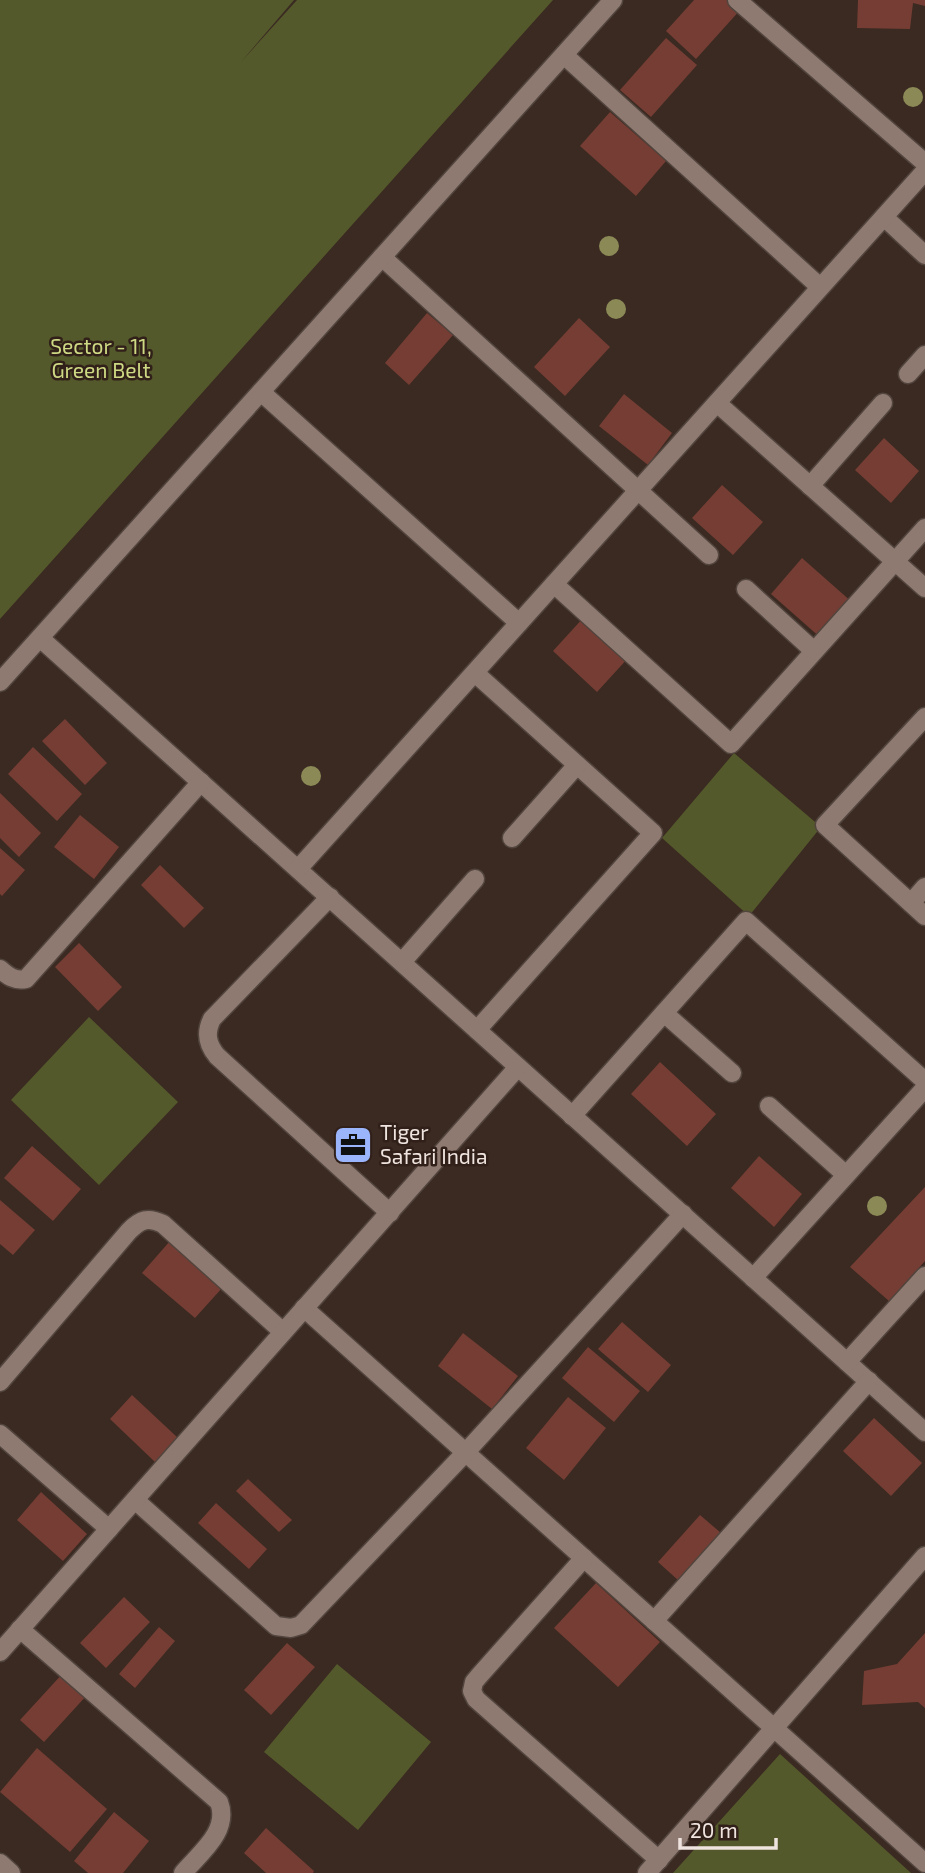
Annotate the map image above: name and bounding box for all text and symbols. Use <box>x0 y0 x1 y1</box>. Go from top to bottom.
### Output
park label: Sector - 11, Green Belt <box>50 333 152 382</box>
place label: Tiger Safari India <box>380 1119 488 1168</box>
office icon: Tiger Safari India <box>332 1124 374 1166</box>
scale bar <box>680 1806 776 1850</box>
text: 20 m <box>690 1817 738 1842</box>

